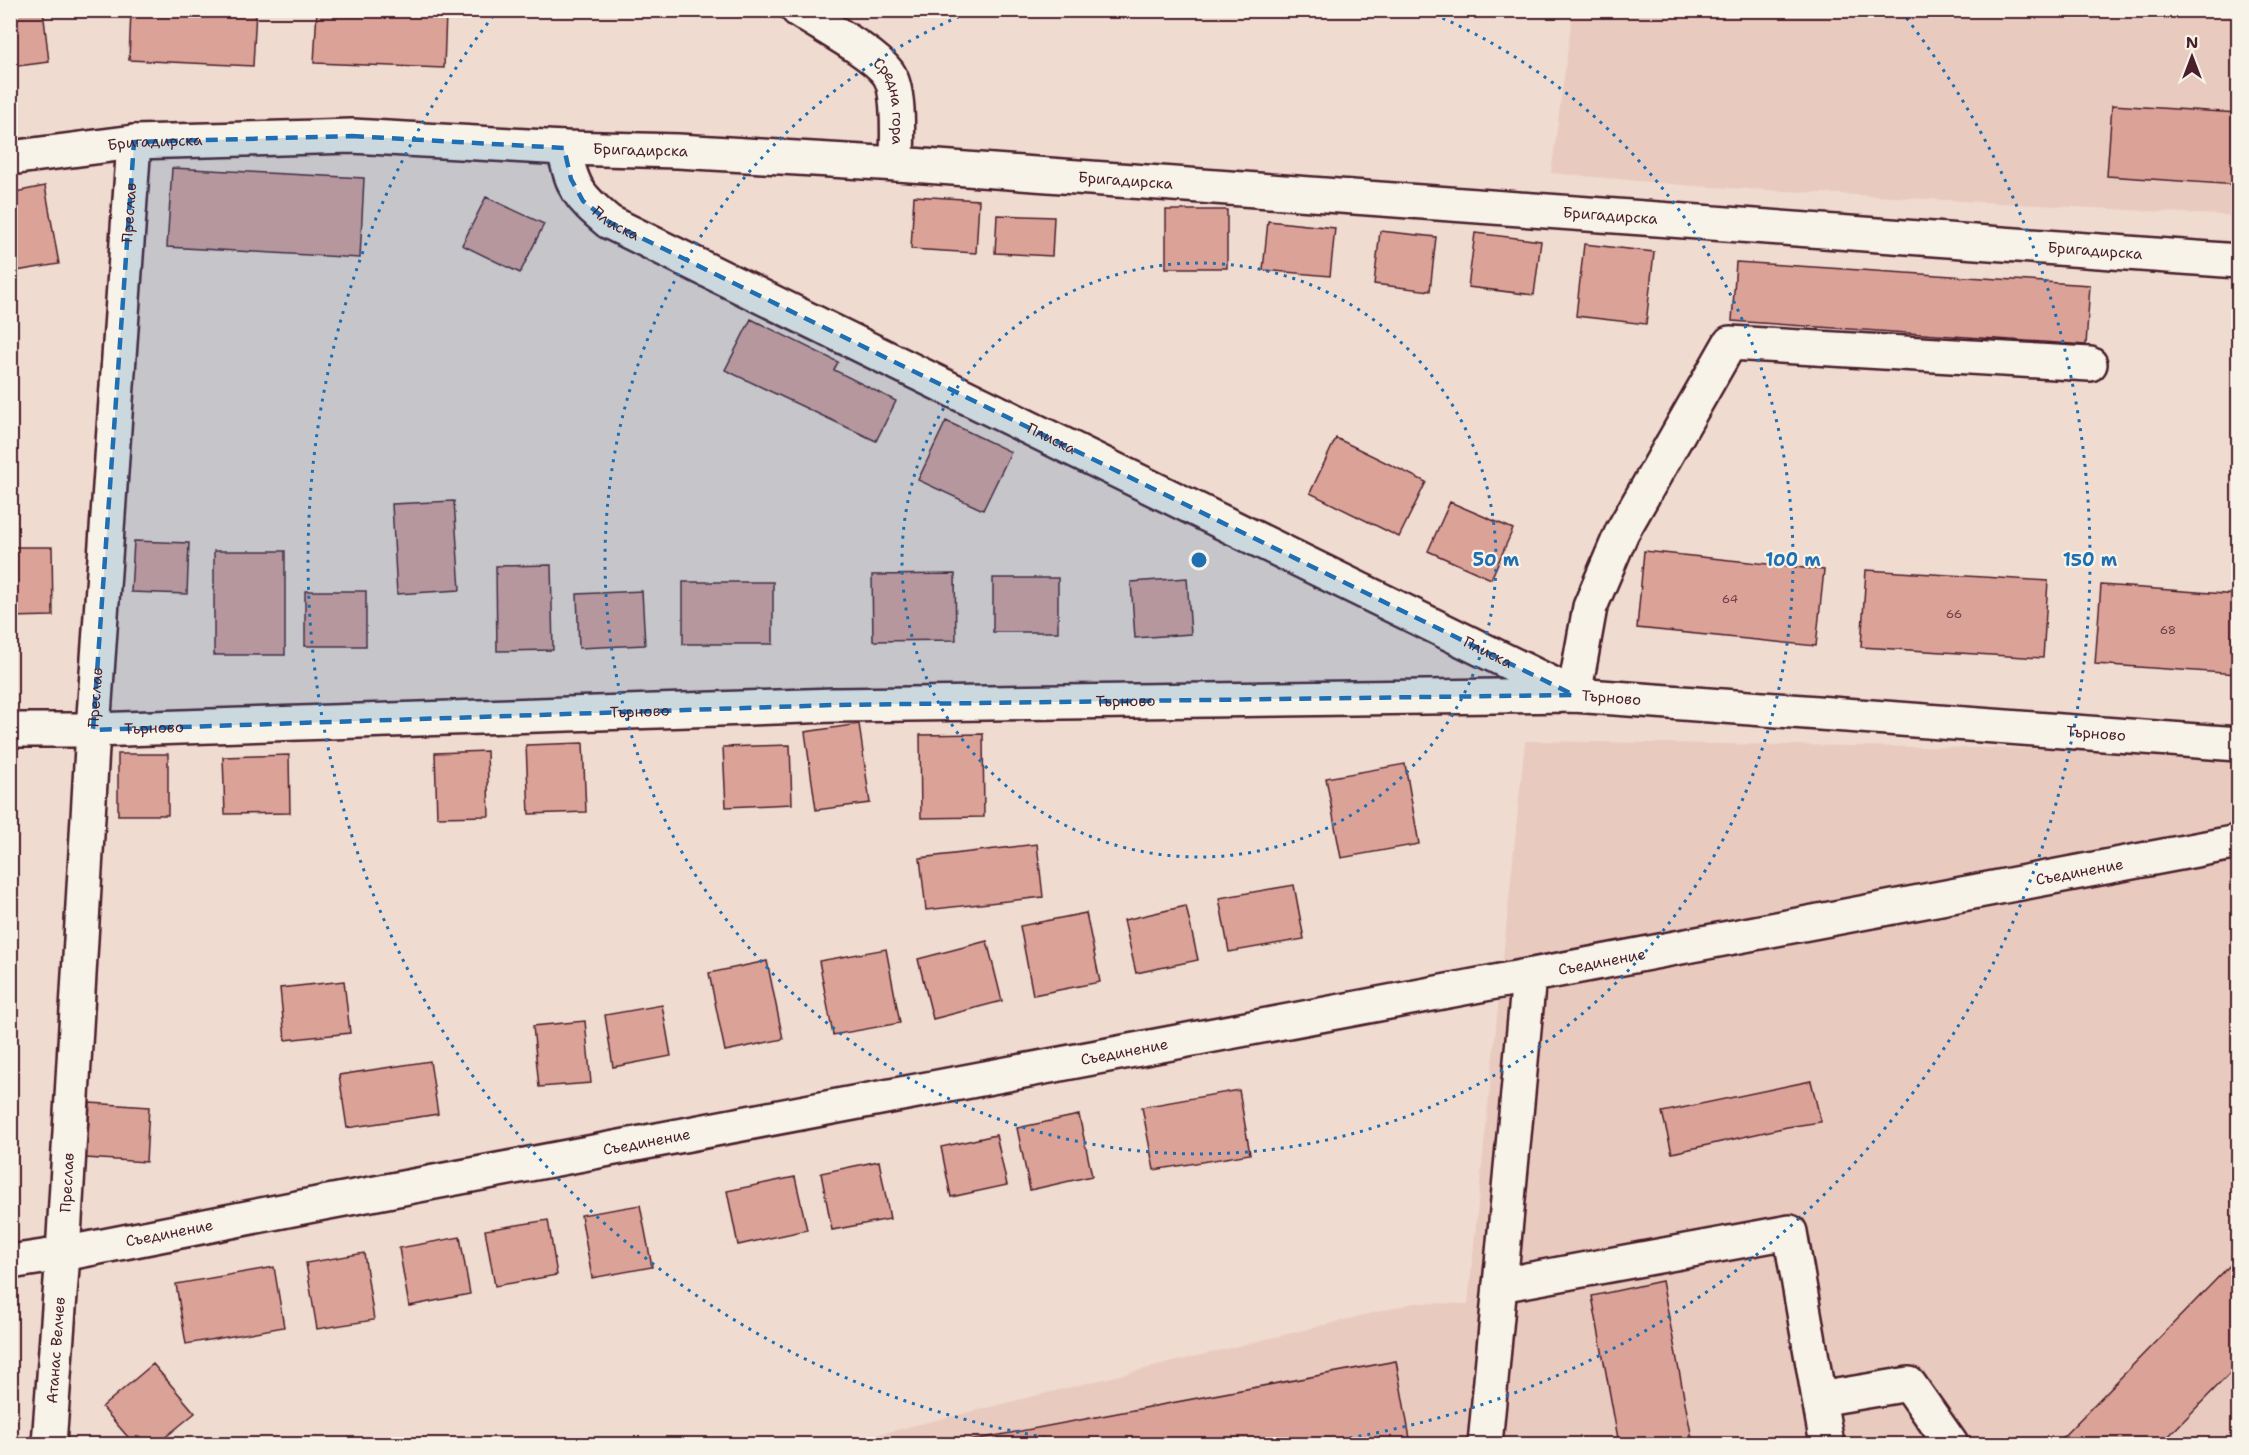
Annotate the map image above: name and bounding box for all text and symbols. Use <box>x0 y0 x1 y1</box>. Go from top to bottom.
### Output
north arrow <box>2162 27 2222 87</box>
text: N <box>2186 32 2198 53</box>
street label: Средна гора <box>869 53 908 146</box>
street label: Бригадирска <box>106 130 203 155</box>
street label: Бригадирска <box>593 139 689 162</box>
street label: Бригадирска <box>1077 167 1174 194</box>
street label: Преслав <box>117 182 141 243</box>
street label: Плиска <box>588 202 643 246</box>
street label: Бригадирска <box>1562 202 1659 229</box>
street label: Бригадирска <box>2047 237 2144 264</box>
street label: Плиска <box>1024 418 1080 459</box>
text: 50 m <box>1473 548 1520 572</box>
text: 100 m <box>1765 548 1821 572</box>
text: 150 m <box>2063 548 2118 572</box>
centre of rings <box>1189 550 1209 570</box>
house number: 64 <box>1722 591 1738 607</box>
house number: 66 <box>1946 606 1962 622</box>
house number: 68 <box>2160 622 2176 638</box>
street label: Плиска <box>1460 632 1516 673</box>
street label: Преслав <box>83 667 107 728</box>
street label: Търново <box>1581 686 1642 710</box>
street label: Търново <box>1096 691 1156 711</box>
street label: Търново <box>609 701 670 723</box>
street label: Търново <box>124 717 184 739</box>
street label: Търново <box>2066 721 2127 746</box>
street label: Съединение <box>2034 854 2125 890</box>
street label: Съединение <box>1556 944 1647 980</box>
street label: Съединение <box>1079 1034 1170 1070</box>
street label: Съединение <box>601 1124 692 1160</box>
street label: Преслав <box>55 1152 79 1213</box>
street label: Съединение <box>124 1215 215 1251</box>
street label: Атанас Велчев <box>42 1296 70 1404</box>

